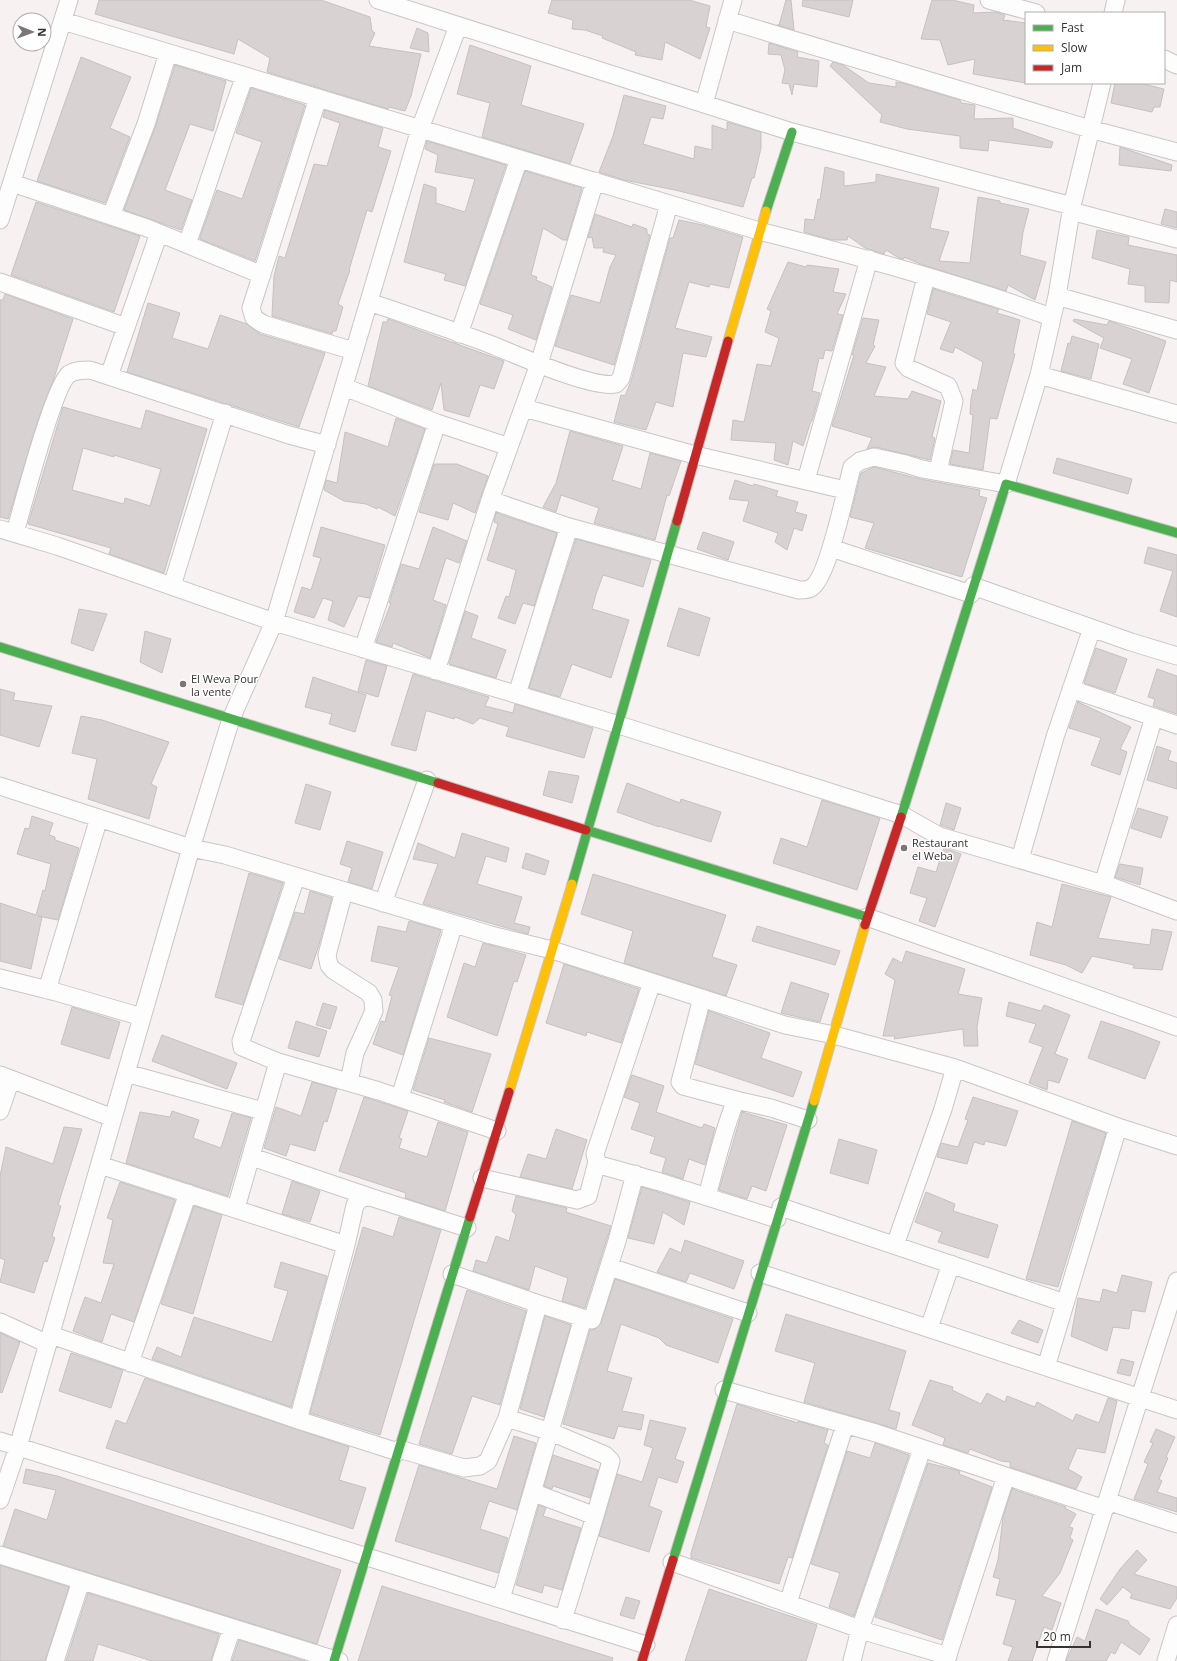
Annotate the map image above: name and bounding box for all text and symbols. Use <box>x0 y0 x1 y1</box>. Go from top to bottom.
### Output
north arrow <box>12 12 52 52</box>
legend <box>1025 12 1165 84</box>
text: Fast <box>1061 19 1084 36</box>
text: N <box>35 28 50 37</box>
text: Slow <box>1061 39 1088 56</box>
text: Jam <box>1060 59 1082 76</box>
place label: El Weva Pour la vente <box>191 671 259 699</box>
marker: El Weva Pour la vente <box>178 679 188 689</box>
place label: Restaurant el Weba <box>912 835 968 863</box>
marker: Restaurant el Weba <box>899 843 909 853</box>
scale bar <box>1037 1623 1090 1649</box>
text: 20 m <box>1043 1628 1071 1645</box>

